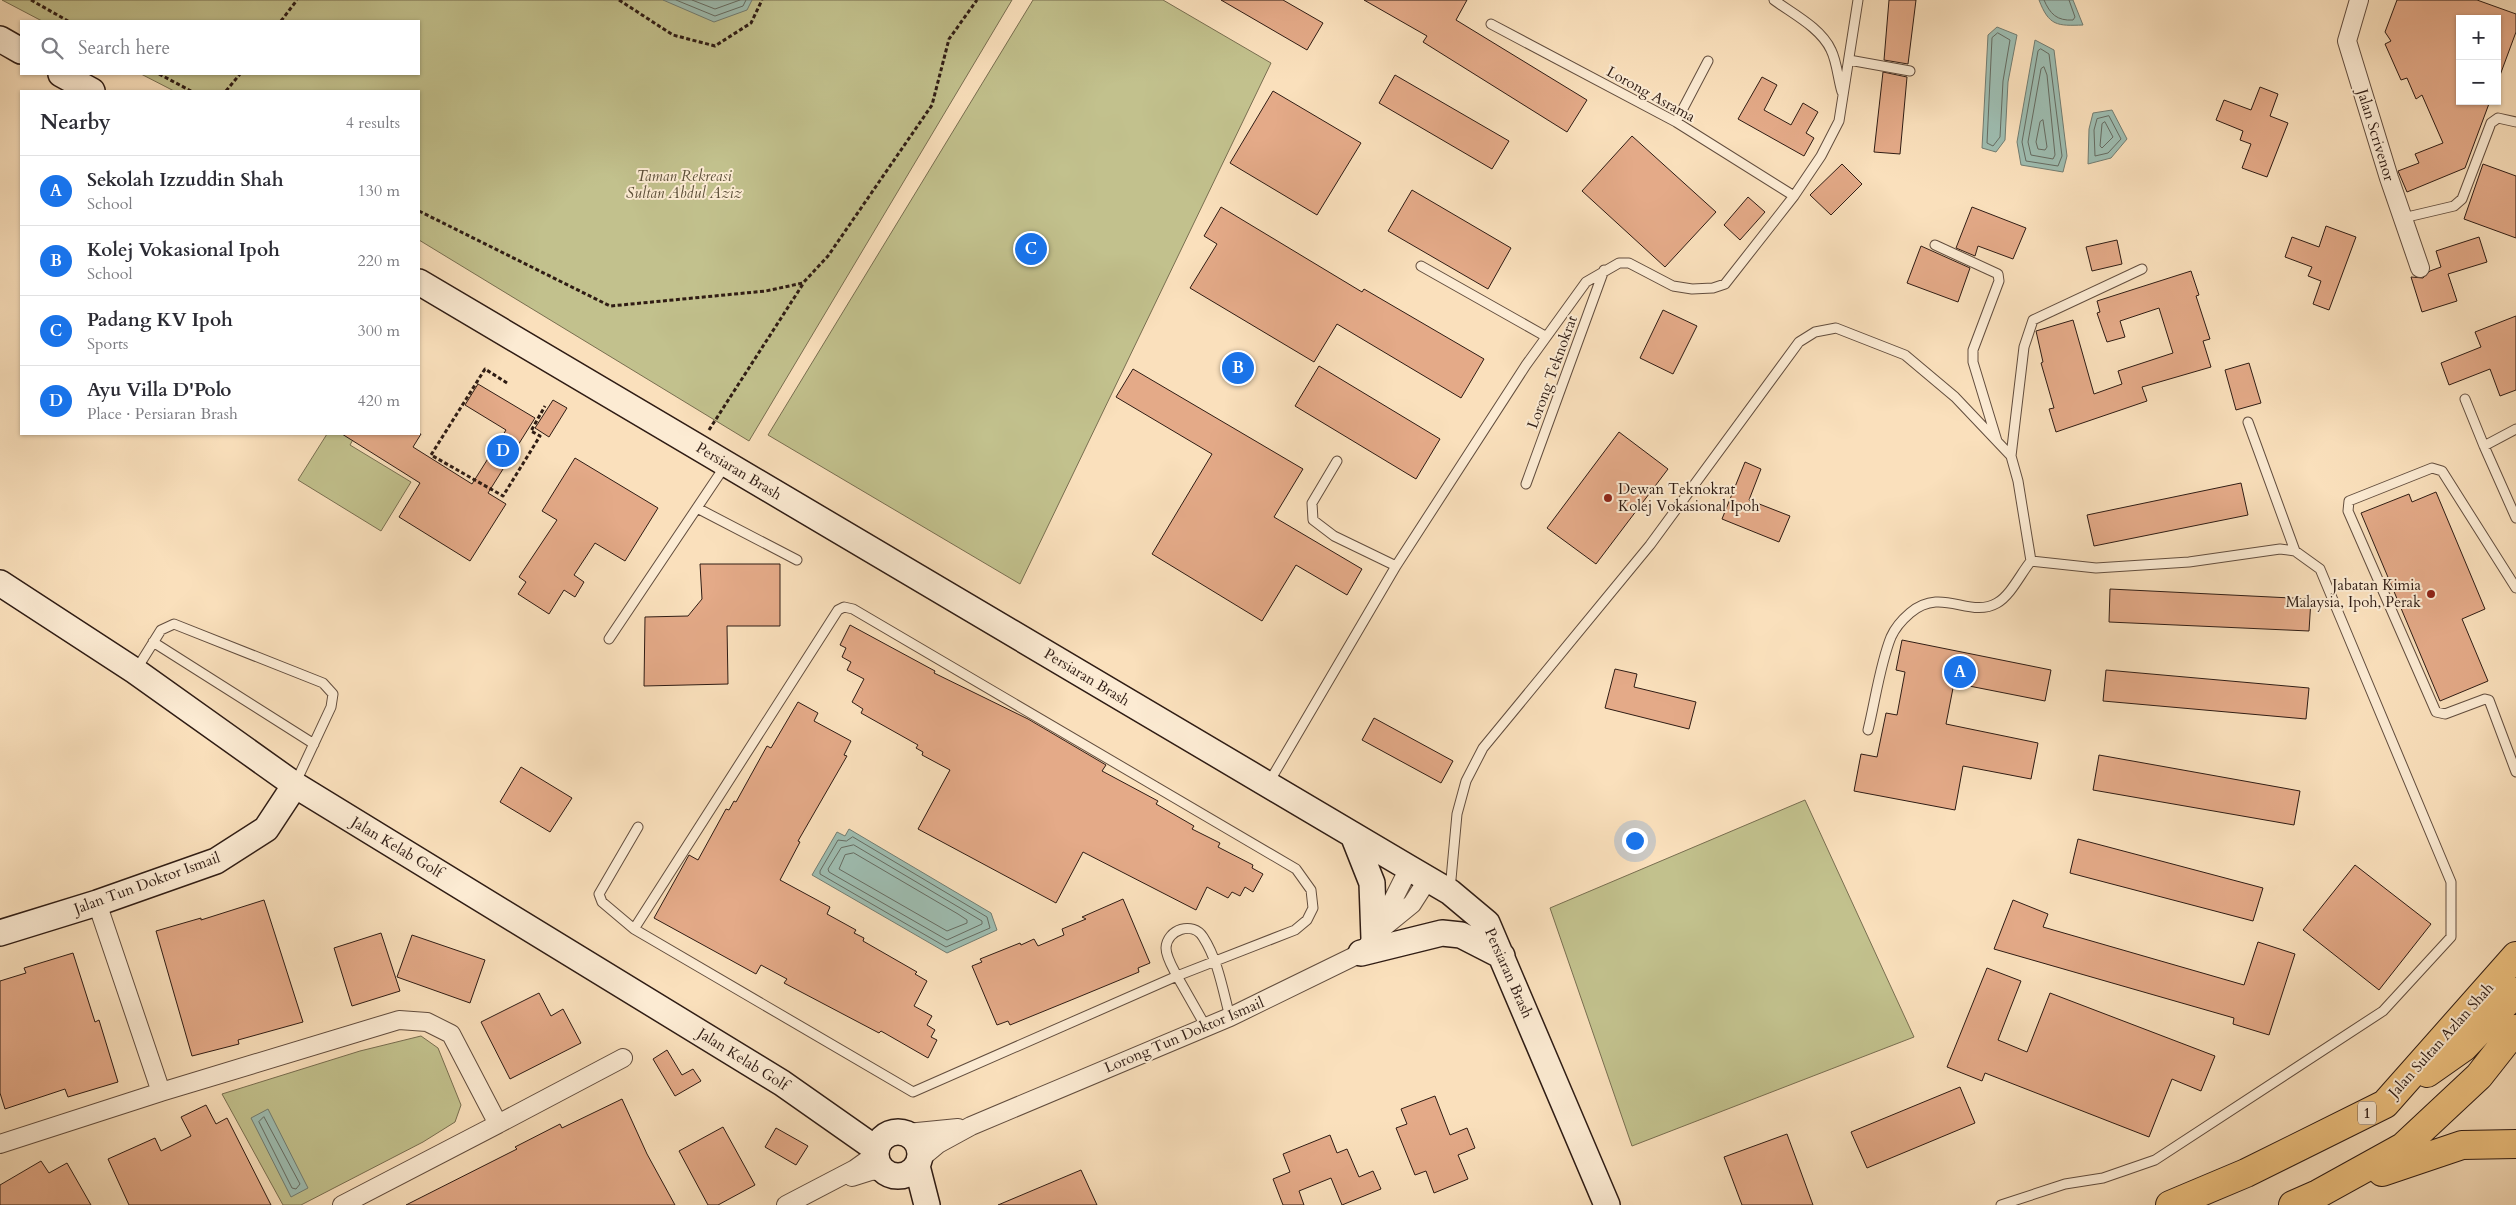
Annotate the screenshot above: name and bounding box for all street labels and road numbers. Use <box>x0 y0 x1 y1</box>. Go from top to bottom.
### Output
street label: Lorong Asrama <box>1603 61 1699 127</box>
street label: Jalan Scrivenor <box>2352 85 2400 184</box>
street label: Lorong Teknokrat <box>1522 312 1582 431</box>
street label: Persiaran Brash <box>692 438 786 505</box>
street label: Persiaran Brash <box>1040 644 1134 711</box>
street label: Jalan Kelab Golf <box>346 811 448 883</box>
street label: Jalan Tun Doktor Ismail <box>69 847 223 919</box>
street label: Persiaran Brash <box>1480 925 1538 1022</box>
street label: Jalan Sultan Azlan Shah <box>2383 978 2499 1103</box>
street label: Lorong Tun Doktor Ismail <box>1101 992 1267 1078</box>
street label: Jalan Kelab Golf <box>692 1022 794 1096</box>
road number: 1 <box>2358 1102 2376 1124</box>

